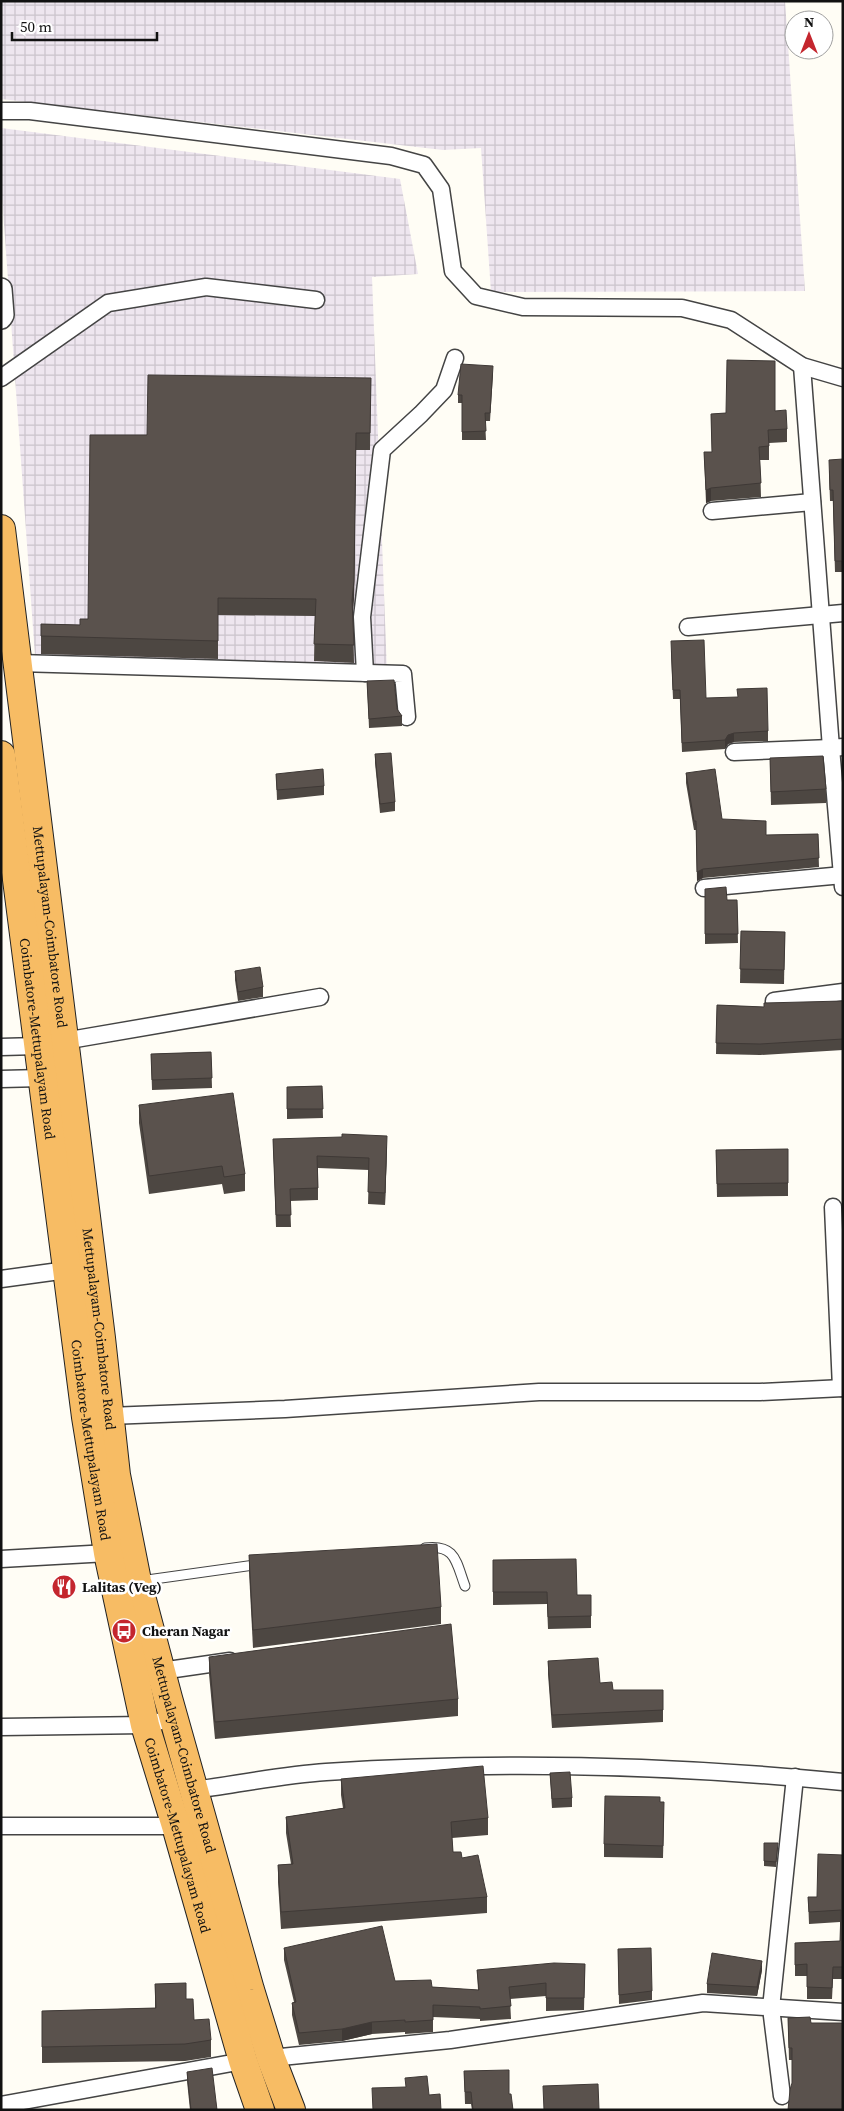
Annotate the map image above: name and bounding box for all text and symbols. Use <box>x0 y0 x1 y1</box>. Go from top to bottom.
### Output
scale bar <box>12 10 158 42</box>
north arrow <box>784 10 834 60</box>
text: N <box>804 12 814 32</box>
text: 50 m <box>20 16 52 37</box>
street label: Mettupalayam-Coimbatore Road <box>28 825 73 1029</box>
street label: Coimbatore-Mettupalayam Road <box>15 937 60 1141</box>
street label: Mettupalayam-Coimbatore Road <box>77 1227 121 1431</box>
street label: Coimbatore-Mettupalayam Road <box>66 1338 116 1542</box>
restaurant icon: Lalitas (Veg) <box>51 1574 77 1600</box>
place label: Lalitas (Veg) <box>82 1577 162 1597</box>
bus stop icon: Cheran Nagar <box>111 1618 137 1644</box>
place label: Cheran Nagar <box>142 1621 231 1641</box>
street label: Mettupalayam-Coimbatore Road <box>147 1654 221 1855</box>
street label: Coimbatore-Mettupalayam Road <box>139 1735 216 1935</box>

